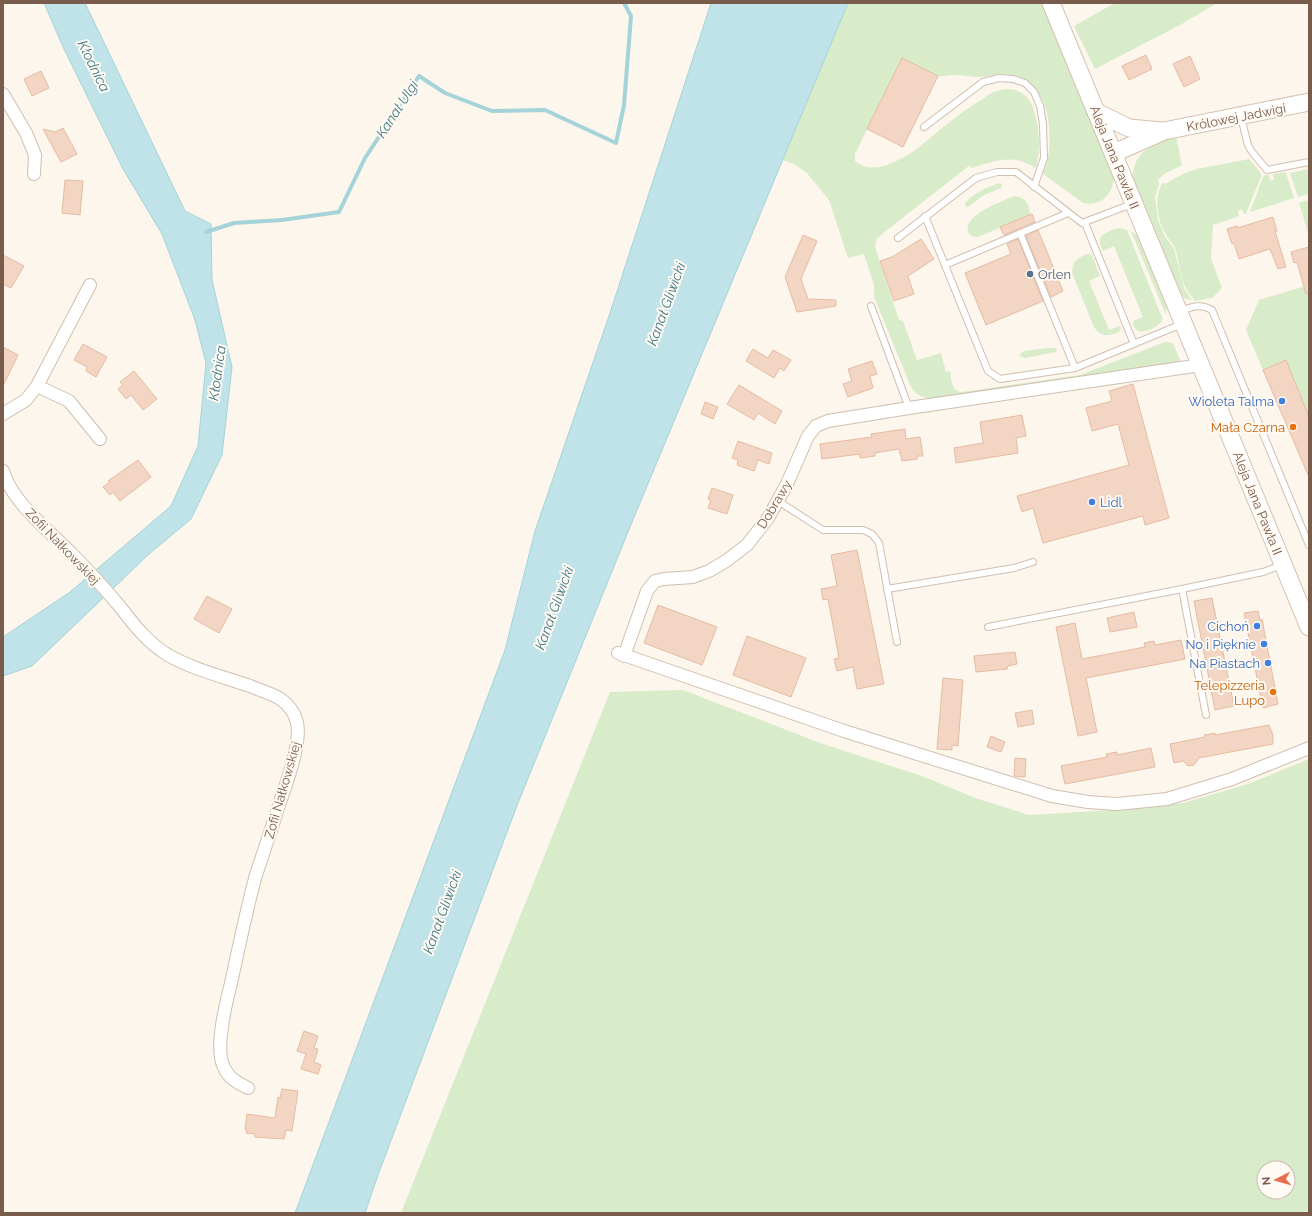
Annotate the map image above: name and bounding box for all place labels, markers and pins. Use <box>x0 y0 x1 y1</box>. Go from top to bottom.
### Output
place label: Orlen <box>1038 267 1071 282</box>
marker: Orlen <box>1025 269 1035 279</box>
place label: Wioleta Talma <box>1188 394 1274 409</box>
marker: Wioleta Talma <box>1277 396 1287 406</box>
place label: Mała Czarna <box>1211 420 1285 435</box>
marker: Mała Czarna <box>1288 422 1298 432</box>
place label: Lidl <box>1100 495 1122 510</box>
marker: Lidl <box>1087 497 1097 507</box>
place label: Cichoń <box>1207 619 1249 634</box>
marker: Cichoń <box>1252 621 1262 631</box>
place label: No i Pięknie <box>1185 637 1256 652</box>
marker: No i Pięknie <box>1259 639 1269 649</box>
place label: Na Piastach <box>1189 656 1260 671</box>
marker: Na Piastach <box>1263 658 1273 668</box>
place label: Telepizzeria Lupo <box>1194 678 1265 708</box>
marker: Telepizzeria Lupo <box>1268 687 1278 697</box>

